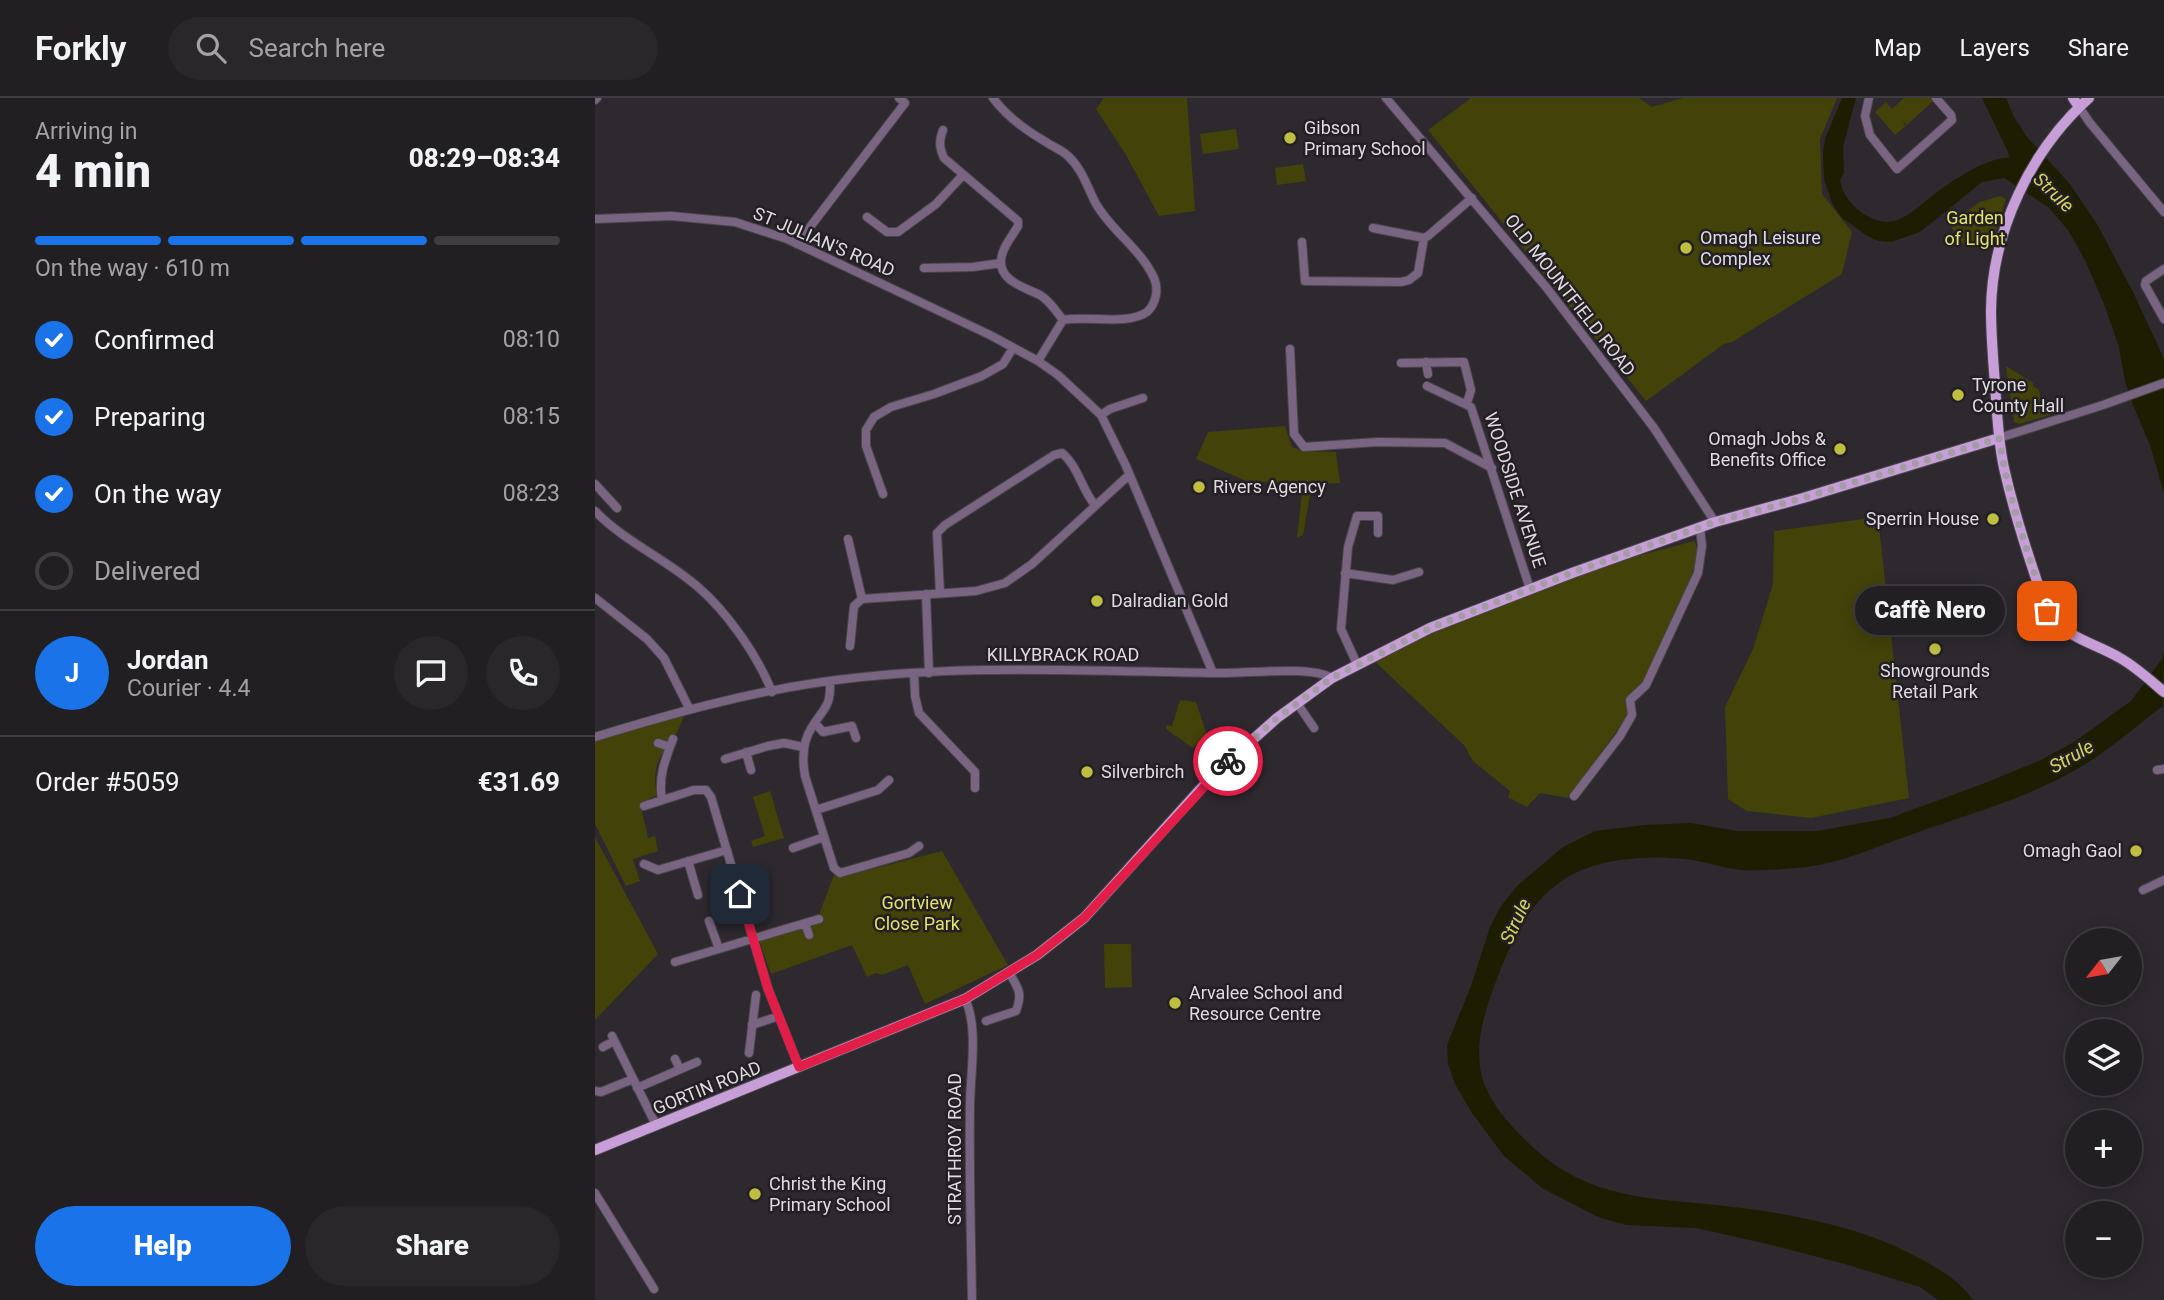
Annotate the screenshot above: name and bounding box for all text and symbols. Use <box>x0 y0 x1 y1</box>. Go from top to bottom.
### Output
search box <box>168 17 658 80</box>
text: Forkly <box>35 29 126 68</box>
icon: search <box>192 29 230 67</box>
text: Search here <box>248 33 385 63</box>
text: Map <box>1874 34 1922 62</box>
text: Layers <box>1960 34 2030 62</box>
text: Share <box>2068 34 2129 62</box>
place label: Gibson Primary School <box>1304 117 1426 159</box>
text: Arriving in <box>35 118 138 145</box>
marker: Gibson Primary School <box>1282 130 1298 146</box>
text: 08:29–08:34 <box>409 143 560 173</box>
text: 4 min <box>35 144 151 198</box>
water label: Strule <box>2029 168 2079 217</box>
street label: ST JULIAN'S ROAD <box>750 202 898 281</box>
park label: Garden of Light <box>1945 207 2006 249</box>
street label: OLD MOUNTFIELD ROAD <box>1501 210 1640 380</box>
place label: Omagh Leisure Complex <box>1700 227 1821 269</box>
marker: Omagh Leisure Complex <box>1678 240 1694 256</box>
text: On the way · 610 m <box>35 255 230 282</box>
icon: check <box>35 321 73 359</box>
text: Confirmed <box>94 325 215 355</box>
text: 08:10 <box>503 326 560 353</box>
place label: Tyrone County Hall <box>1972 374 2064 416</box>
marker: Tyrone County Hall <box>1950 387 1966 403</box>
icon: check <box>35 398 73 436</box>
text: Preparing <box>94 402 206 432</box>
text: 08:15 <box>503 403 560 430</box>
street label: WOODSIDE AVENUE <box>1480 410 1551 570</box>
place label: Omagh Jobs & Benefits Office <box>1708 428 1827 470</box>
marker: Omagh Jobs & Benefits Office <box>1832 441 1848 457</box>
icon: check <box>35 475 73 513</box>
place label: Rivers Agency <box>1213 476 1326 497</box>
text: On the way <box>94 479 222 509</box>
marker: Rivers Agency <box>1191 479 1207 495</box>
text: 08:23 <box>503 480 560 507</box>
place label: Sperrin House <box>1866 508 1979 529</box>
marker: Sperrin House <box>1985 511 2001 527</box>
text: Delivered <box>94 556 201 586</box>
pin <box>2017 581 2077 641</box>
callout: Caffè Nero <box>1855 587 2005 636</box>
place label: Dalradian Gold <box>1111 590 1228 611</box>
icon: bag <box>2028 592 2066 630</box>
marker: Dalradian Gold <box>1089 593 1105 609</box>
text: Caffè Nero <box>1874 597 1986 624</box>
button: chat <box>394 636 468 710</box>
button: phone <box>486 636 560 710</box>
marker: Showgrounds Retail Park <box>1927 641 1943 657</box>
street label: KILLYBRACK ROAD <box>987 644 1139 665</box>
text: Jordan <box>127 645 209 675</box>
text: J <box>65 658 79 688</box>
place label: Showgrounds Retail Park <box>1880 660 1990 702</box>
text: Courier · 4.4 <box>127 675 250 702</box>
courier <box>1193 726 1263 796</box>
water label: Strule <box>2045 734 2098 778</box>
icon: bike <box>1209 742 1247 780</box>
place label: Silverbirch <box>1101 761 1184 782</box>
marker: Silverbirch <box>1079 764 1095 780</box>
text: Order #5059 <box>35 767 180 797</box>
text: €31.69 <box>478 767 560 797</box>
place label: Omagh Gaol <box>2023 840 2122 861</box>
marker: Omagh Gaol <box>2128 843 2144 859</box>
pin <box>710 864 770 924</box>
icon: home <box>721 875 759 913</box>
park label: Gortview Close Park <box>874 892 961 934</box>
water label: Strule <box>1495 895 1536 948</box>
north arrow <box>2065 928 2142 1004</box>
map controls <box>2065 928 2142 1278</box>
place label: Arvalee School and Resource Centre <box>1189 982 1343 1024</box>
marker: Arvalee School and Resource Centre <box>1167 995 1183 1011</box>
button: layers <box>2065 1019 2142 1096</box>
street label: GORTIN ROAD <box>650 1056 764 1119</box>
street label: STRATHROY ROAD <box>944 1073 965 1225</box>
button: + <box>2065 1110 2142 1187</box>
place label: Christ the King Primary School <box>769 1173 891 1215</box>
marker: Christ the King Primary School <box>747 1186 763 1202</box>
button: − <box>2065 1201 2142 1278</box>
button: Help <box>35 1206 291 1286</box>
button: Share <box>305 1206 560 1286</box>

